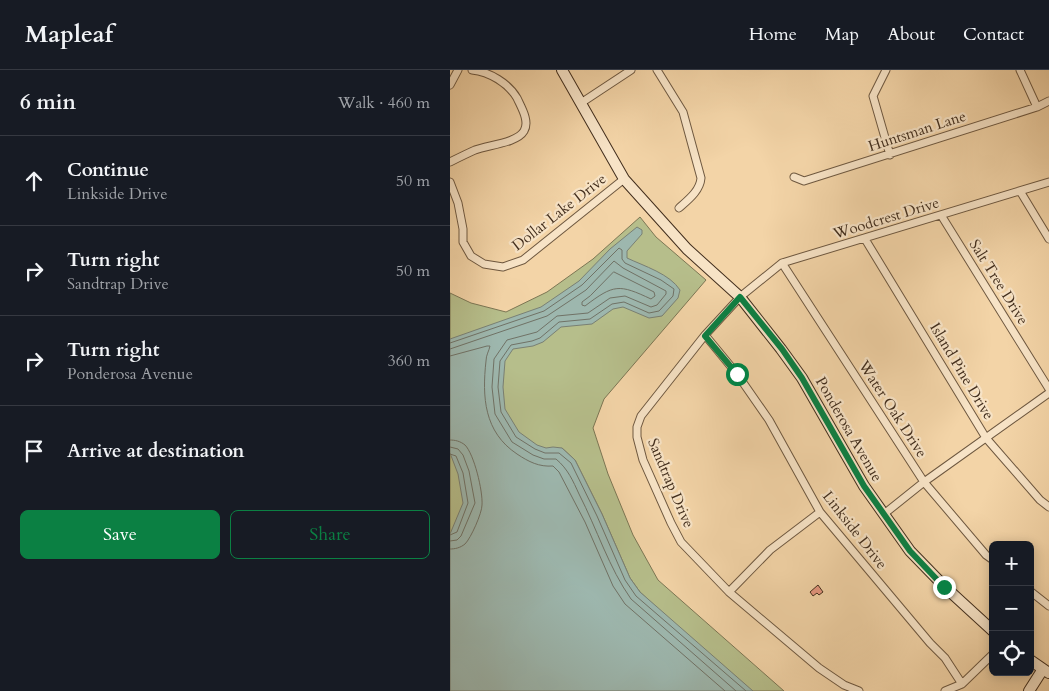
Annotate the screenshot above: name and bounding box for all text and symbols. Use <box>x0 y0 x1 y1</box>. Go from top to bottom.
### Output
text: Mapleaf <box>25 18 113 51</box>
text: Home <box>749 22 797 47</box>
text: Map <box>825 22 859 47</box>
text: About <box>887 22 935 47</box>
text: Contact <box>963 22 1024 47</box>
text: 6 min <box>20 88 76 117</box>
text: Walk · 460 m <box>338 92 430 114</box>
street label: Huntsman Lane <box>866 106 969 156</box>
text: Continue <box>67 157 149 183</box>
icon: ahead <box>20 167 48 195</box>
street label: Dollar Lake Drive <box>508 169 610 255</box>
text: 50 m <box>396 170 430 192</box>
text: Linkside Drive <box>67 183 167 205</box>
street label: Woodcrest Drive <box>830 192 942 244</box>
street label: Salt Tree Drive <box>965 236 1033 329</box>
text: Turn right <box>67 247 159 273</box>
icon: right <box>20 257 48 285</box>
text: 50 m <box>396 260 430 282</box>
text: Sandtrap Drive <box>67 273 169 295</box>
street label: Island Pine Drive <box>925 319 999 423</box>
text: Turn right <box>67 337 159 363</box>
icon: right <box>20 347 48 375</box>
text: 360 m <box>388 350 430 372</box>
street label: Water Oak Drive <box>854 356 932 462</box>
text: Ponderosa Avenue <box>67 363 193 385</box>
route start <box>726 363 749 386</box>
street label: Ponderosa Avenue <box>811 373 887 485</box>
street label: Sandtrap Drive <box>643 435 699 531</box>
icon: arrive <box>20 437 48 465</box>
text: Arrive at destination <box>67 438 244 464</box>
street label: Linkside Drive <box>818 487 892 573</box>
button: Save <box>20 510 220 559</box>
button: Share <box>230 510 430 559</box>
map controls <box>989 541 1034 676</box>
button: + <box>989 541 1034 586</box>
route end <box>933 576 956 599</box>
button: − <box>989 586 1034 631</box>
button: locate <box>989 631 1034 676</box>

